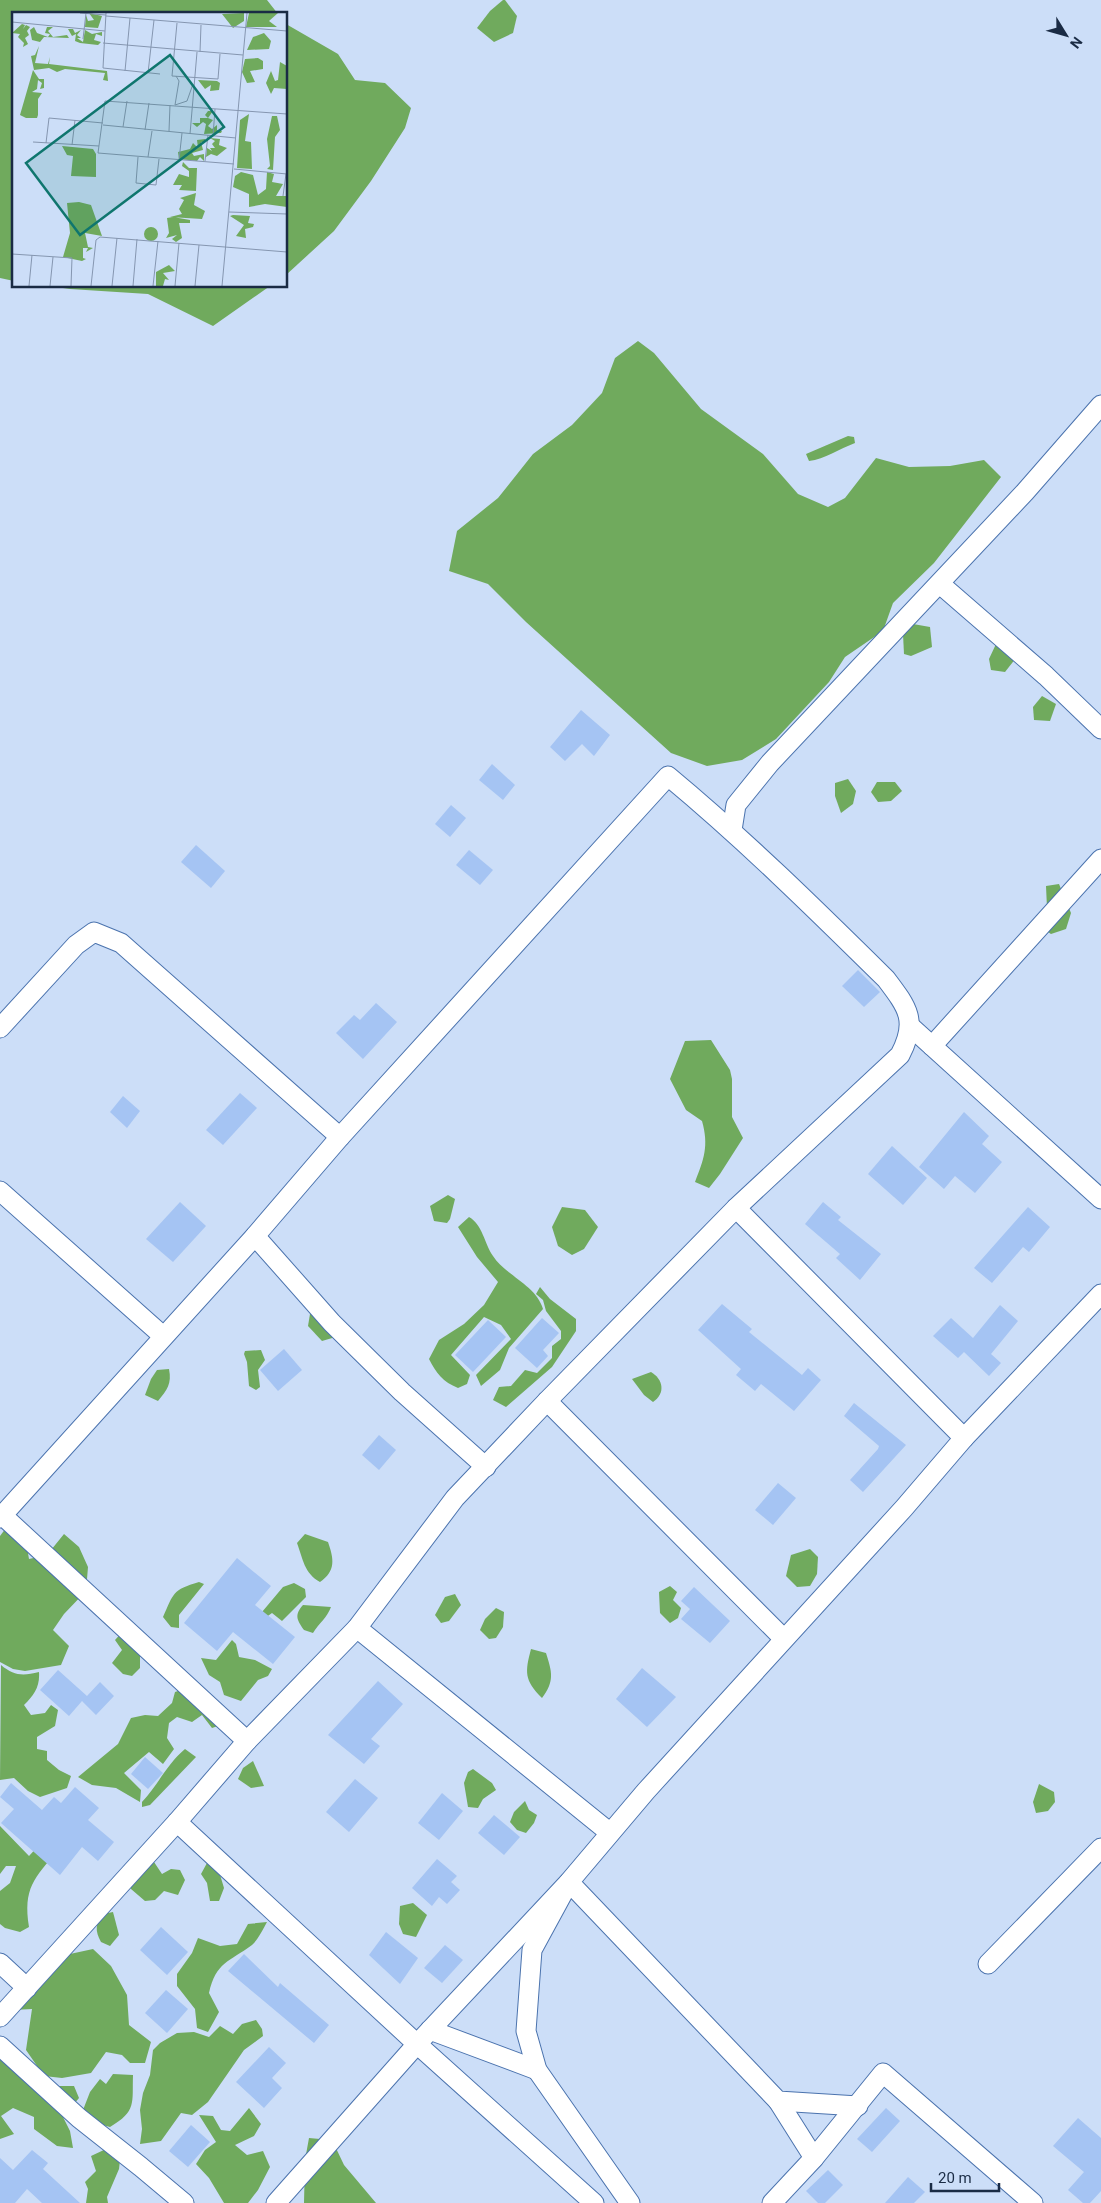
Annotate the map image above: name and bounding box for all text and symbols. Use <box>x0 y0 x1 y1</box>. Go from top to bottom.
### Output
north arrow <box>1041 10 1091 60</box>
inset map <box>12 12 288 288</box>
text: N <box>1067 34 1086 52</box>
scale bar <box>931 2160 998 2192</box>
text: 20 m <box>938 2169 972 2187</box>

